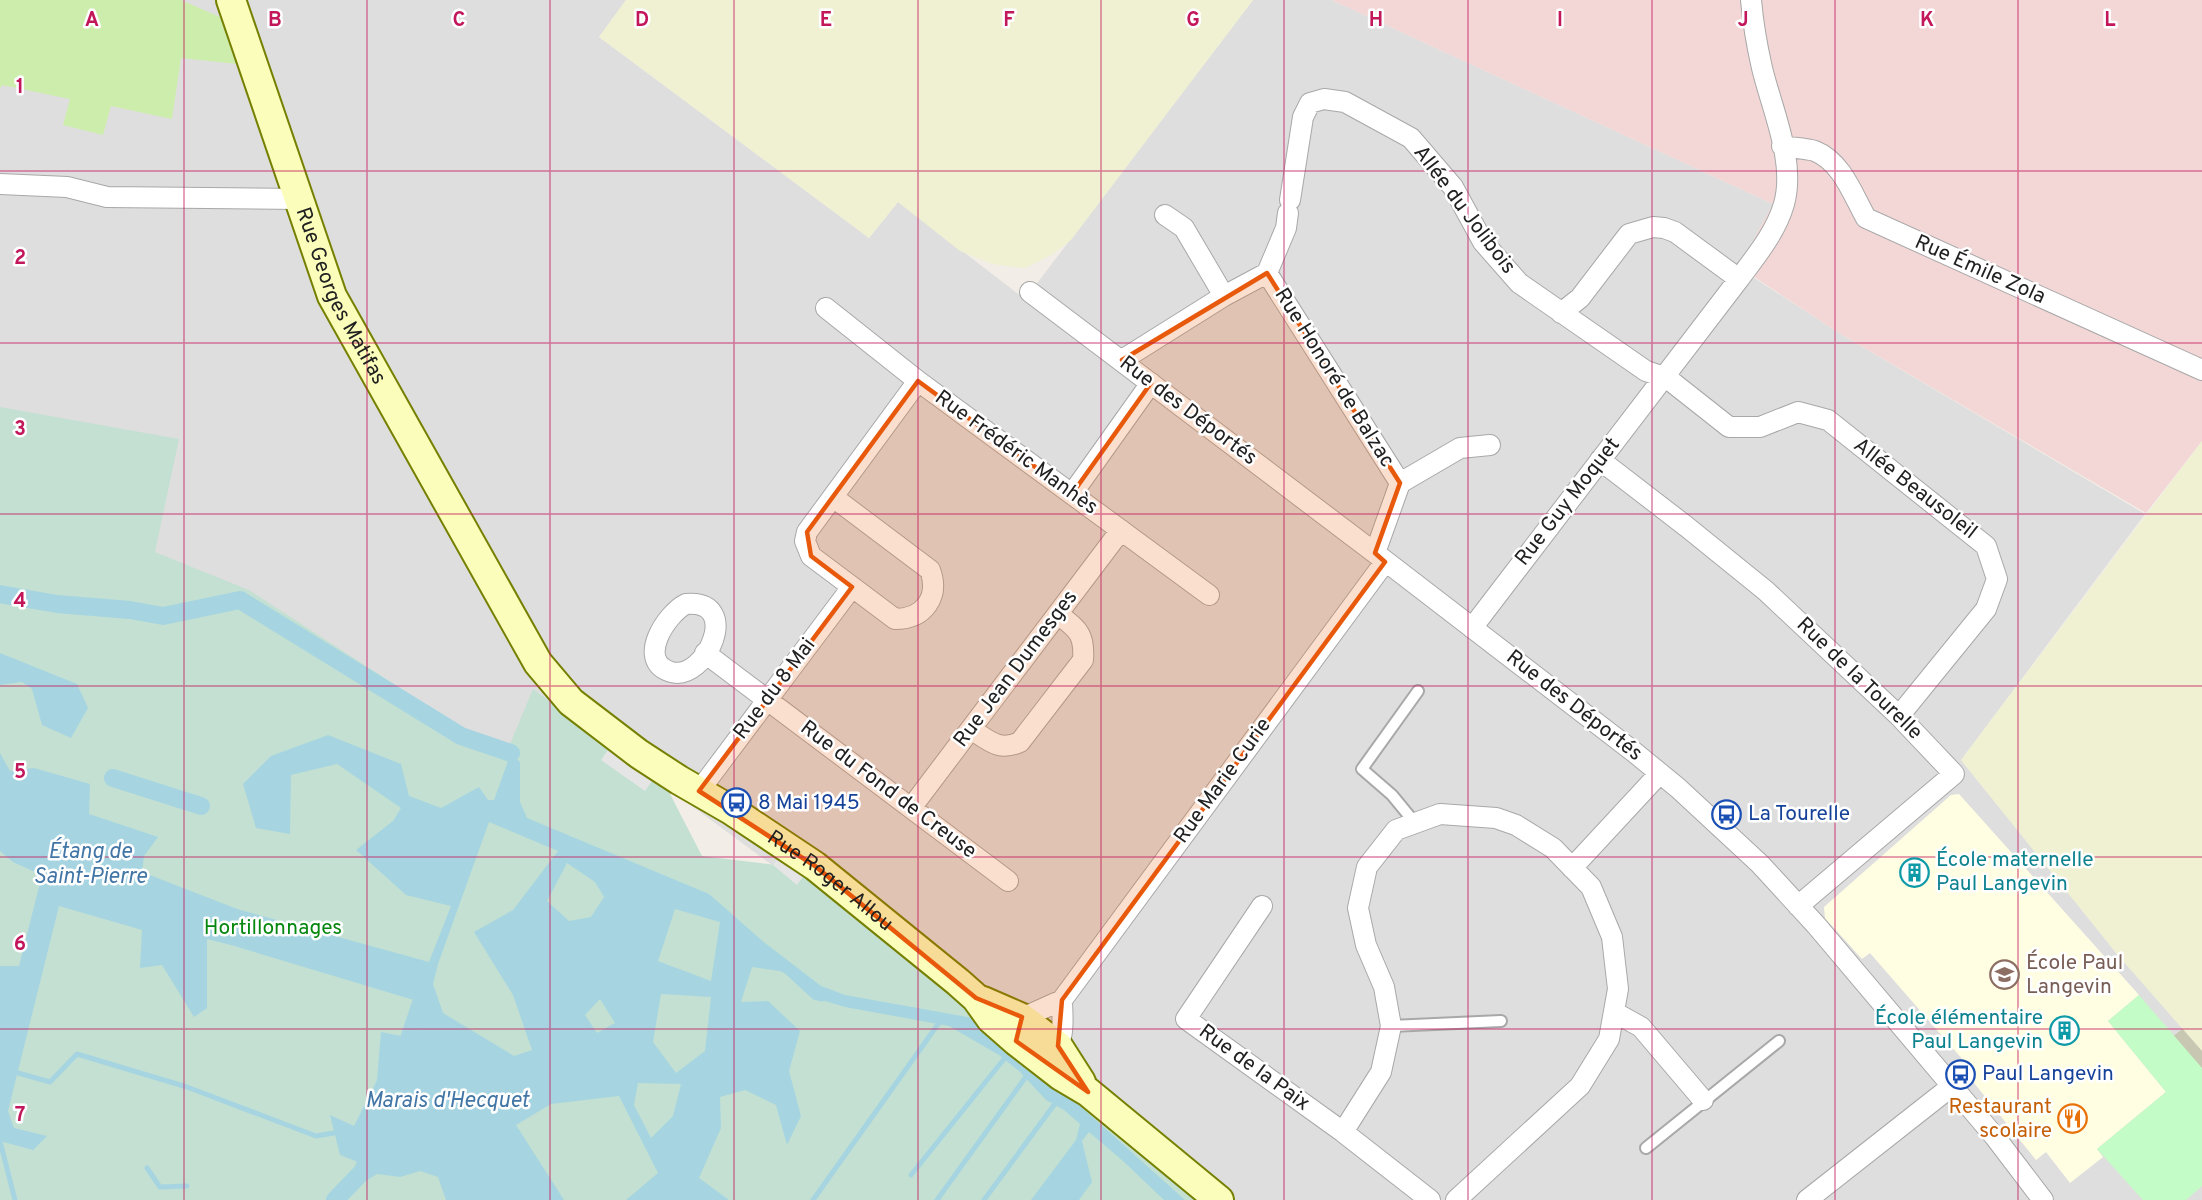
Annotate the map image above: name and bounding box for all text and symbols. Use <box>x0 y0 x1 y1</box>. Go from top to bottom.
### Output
text: A <box>85 8 99 34</box>
text: B <box>268 8 282 34</box>
text: C <box>453 8 465 34</box>
text: D <box>635 8 649 34</box>
text: E <box>820 8 832 34</box>
text: F <box>1003 8 1015 34</box>
text: G <box>1186 8 1200 34</box>
text: H <box>1369 8 1383 34</box>
text: I <box>1557 8 1563 34</box>
text: J <box>1737 8 1749 34</box>
text: K <box>1920 8 1934 34</box>
text: L <box>2104 8 2116 34</box>
text: 1 <box>16 75 24 101</box>
street label: Allée du Jolibois <box>1407 140 1521 280</box>
street label: Rue Georges Matifas <box>289 204 392 389</box>
street label: Rue Émile Zola <box>1910 228 2050 311</box>
text: 2 <box>14 246 26 272</box>
street label: Rue Honoré de Balzac <box>1268 283 1400 473</box>
street label: Rue des Déportés <box>1114 350 1262 472</box>
street label: Rue Frédéric Manhès <box>929 385 1103 521</box>
text: 3 <box>14 417 26 443</box>
street label: Rue Guy Moquet <box>1509 432 1627 572</box>
street label: Allée Beausoleil <box>1848 432 1982 546</box>
street label: Rue Jean Dumesges <box>948 585 1084 753</box>
text: 4 <box>14 589 26 615</box>
street label: Rue de la Tourelle <box>1790 612 1928 746</box>
street label: Rue du 8 Mai <box>728 633 822 745</box>
street label: Rue des Déportés <box>1500 644 1648 768</box>
street label: Rue Marie Curie <box>1168 713 1278 849</box>
street label: Rue du Fond de Creuse <box>794 715 982 865</box>
text: 5 <box>14 760 26 786</box>
bus stop icon: 8 Mai 1945 <box>721 787 753 819</box>
place label: 8 Mai 1945 <box>758 790 860 817</box>
bus stop icon: La Tourelle <box>1711 798 1743 830</box>
place label: La Tourelle <box>1748 801 1850 828</box>
street label: Rue Roger Allou <box>762 824 899 937</box>
water label: Étang de Saint-Pierre <box>33 837 147 891</box>
place label: École maternelle Paul Langevin <box>1936 846 2094 898</box>
building icon: École maternelle Paul Langevin <box>1899 856 1931 888</box>
park label: Hortillonnages <box>204 915 342 942</box>
text: 6 <box>14 932 26 958</box>
place label: École Paul Langevin <box>2026 949 2123 1001</box>
school or university icon: École Paul Langevin <box>1989 959 2021 991</box>
place label: École élémentaire Paul Langevin <box>1875 1004 2043 1056</box>
building icon: École élémentaire Paul Langevin <box>2048 1014 2080 1046</box>
street label: Rue de la Paix <box>1193 1019 1315 1118</box>
bus stop icon: Paul Langevin <box>1945 1058 1977 1090</box>
place label: Paul Langevin <box>1982 1061 2114 1088</box>
water label: Marais d'Hecquet <box>365 1088 530 1115</box>
place label: Restaurant scolaire <box>1949 1094 2052 1145</box>
text: 7 <box>15 1103 25 1129</box>
restaurant icon: Restaurant scolaire <box>2057 1103 2089 1135</box>

